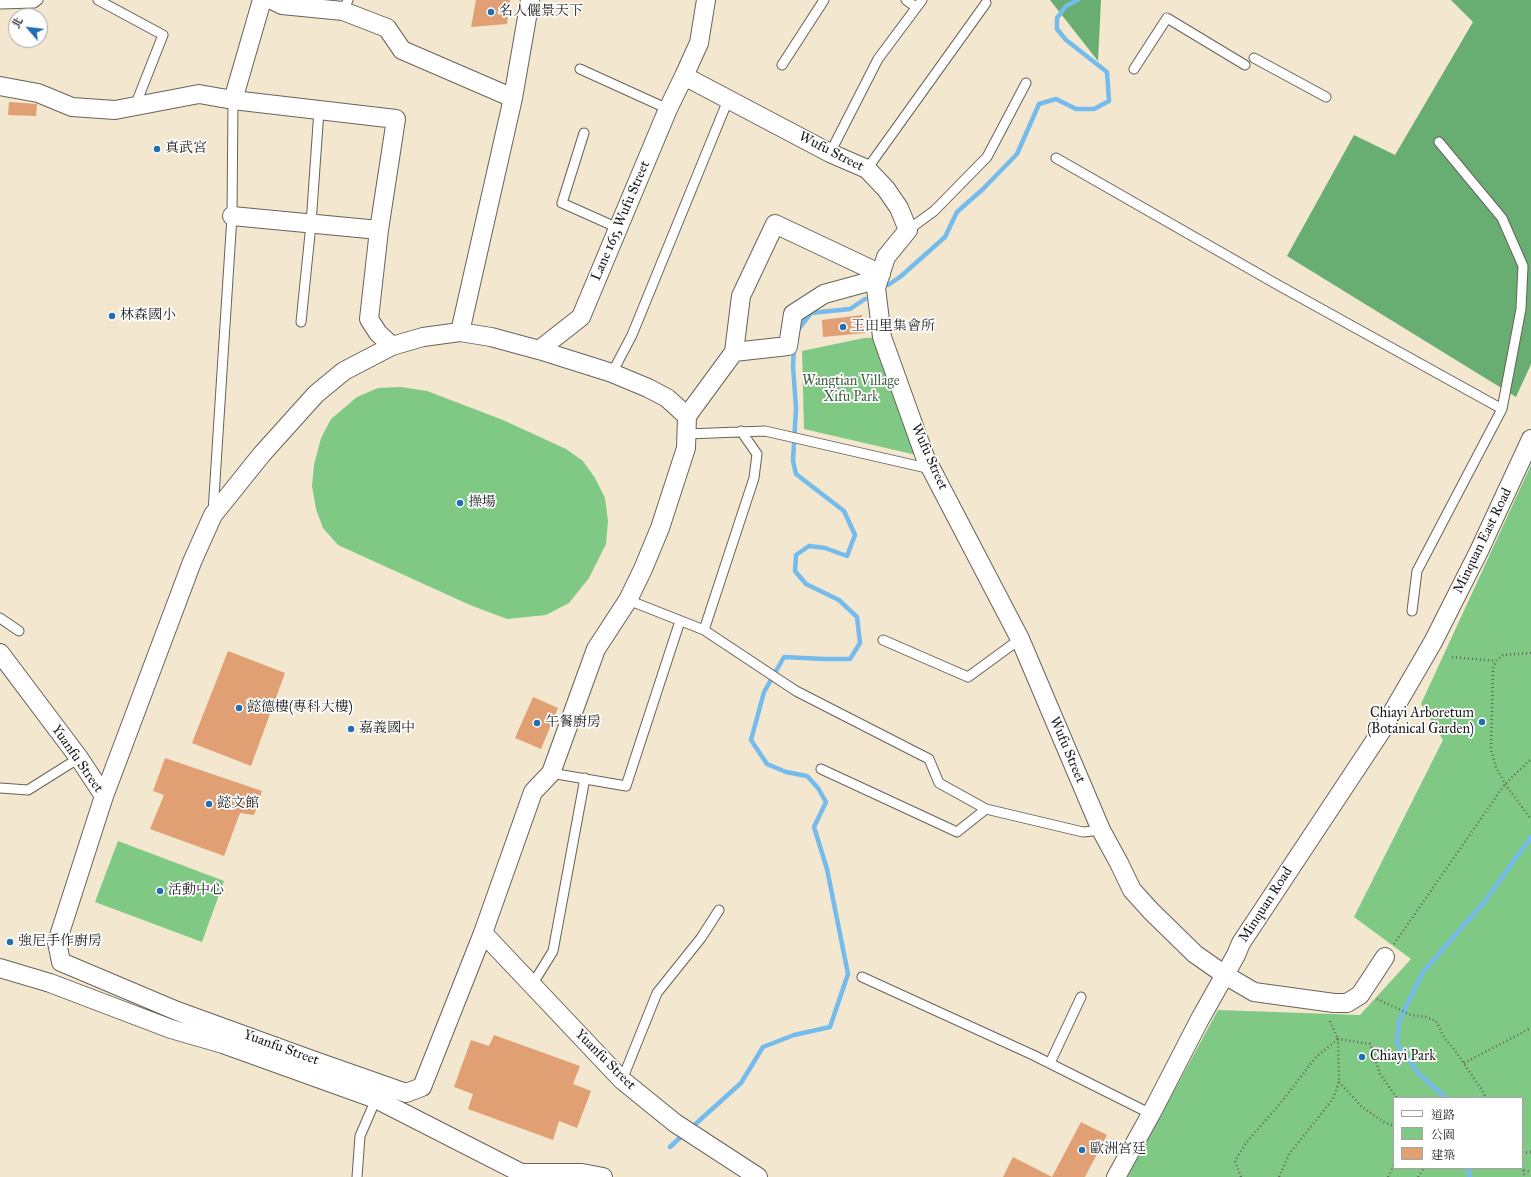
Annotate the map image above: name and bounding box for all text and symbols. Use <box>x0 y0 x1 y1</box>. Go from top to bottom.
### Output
place label: 名人儷景天下 <box>499 4 583 20</box>
marker: 名人儷景天下 <box>486 7 496 17</box>
north arrow <box>8 8 48 48</box>
text: 北 <box>10 15 26 31</box>
street label: Wufu Street <box>796 129 866 175</box>
place label: 真武宮 <box>165 141 207 157</box>
marker: 真武宮 <box>152 144 162 154</box>
street label: Lane 165, Wufu Street <box>588 159 654 283</box>
place label: 林森國小 <box>120 308 176 324</box>
marker: 林森國小 <box>107 311 117 321</box>
place label: 王田里集會所 <box>851 319 935 335</box>
marker: 王田里集會所 <box>838 322 848 332</box>
park label: Wangtian Village Xifu Park <box>802 374 900 406</box>
street label: Wufu Street <box>907 421 951 493</box>
street label: Minquan East Road <box>1450 485 1516 597</box>
place label: 操場 <box>468 495 496 511</box>
marker: 操場 <box>455 498 465 508</box>
place label: 懿德樓(專科大樓) <box>247 700 353 716</box>
marker: 懿德樓(專科大樓) <box>234 703 244 713</box>
place label: Chiayi Arboretum (Botanical Garden) <box>1367 706 1474 738</box>
street label: Wufu Street <box>1045 714 1089 786</box>
place label: 午餐廚房 <box>545 715 601 731</box>
marker: Chiayi Arboretum (Botanical Garden) <box>1477 717 1487 727</box>
marker: 午餐廚房 <box>532 718 542 728</box>
place label: 嘉義國中 <box>359 721 415 737</box>
street label: Yuanfu Street <box>48 722 106 796</box>
marker: 嘉義國中 <box>346 724 356 734</box>
place label: 懿文館 <box>217 796 259 812</box>
marker: 懿文館 <box>204 799 214 809</box>
street label: Minquan Road <box>1235 864 1297 946</box>
place label: 活動中心 <box>168 883 224 899</box>
marker: 活動中心 <box>155 886 165 896</box>
place label: 強尼手作廚房 <box>18 934 102 950</box>
marker: 強尼手作廚房 <box>5 937 15 947</box>
street label: Yuanfu Street <box>571 1026 639 1094</box>
street label: Yuanfu Street <box>241 1027 321 1069</box>
place label: Chiayi Park <box>1370 1049 1436 1065</box>
marker: Chiayi Park <box>1357 1052 1367 1062</box>
legend <box>1393 1097 1523 1169</box>
text: 道路 <box>1431 1108 1455 1122</box>
text: 公園 <box>1431 1128 1455 1142</box>
place label: 歐洲宮廷 <box>1090 1142 1146 1158</box>
marker: 歐洲宮廷 <box>1077 1145 1087 1155</box>
text: 建築 <box>1431 1148 1455 1162</box>

